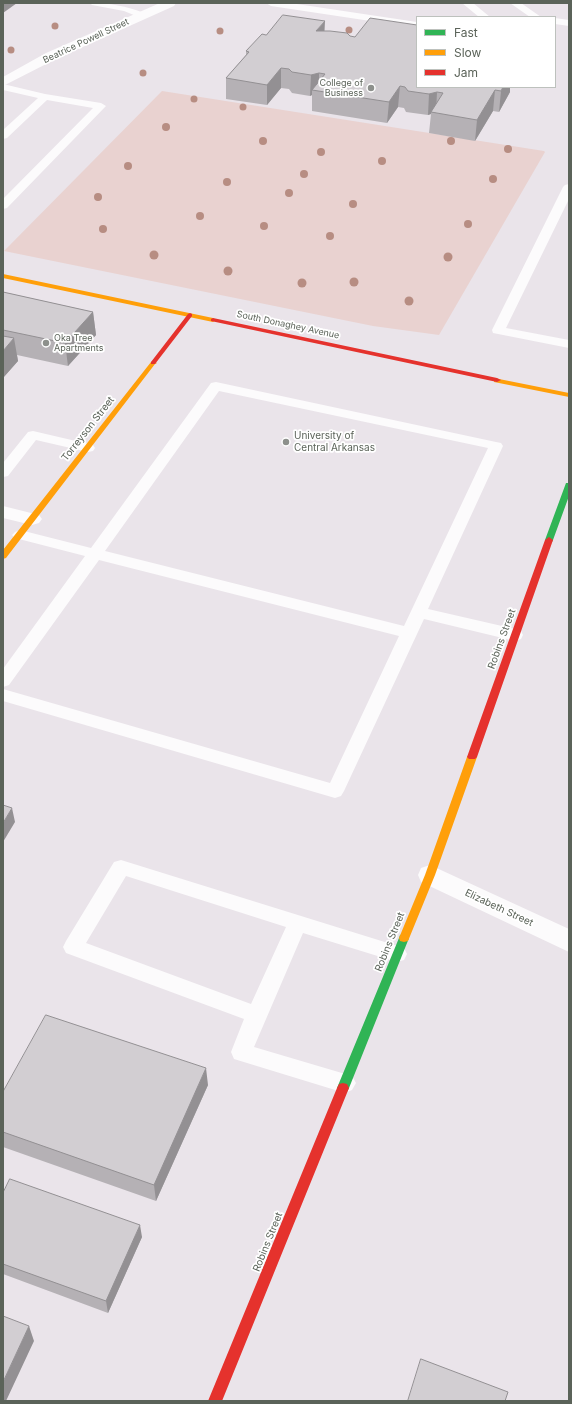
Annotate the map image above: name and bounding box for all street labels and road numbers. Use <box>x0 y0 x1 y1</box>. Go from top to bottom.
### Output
street label: Beatrice Powell Street <box>41 16 131 66</box>
street label: South Donaghey Avenue <box>236 309 340 341</box>
street label: Torreyson Street <box>59 394 117 464</box>
street label: Robins Street <box>486 607 518 671</box>
street label: Elizabeth Street <box>463 887 535 929</box>
street label: Robins Street <box>373 911 407 973</box>
street label: Robins Street <box>251 1211 285 1273</box>

